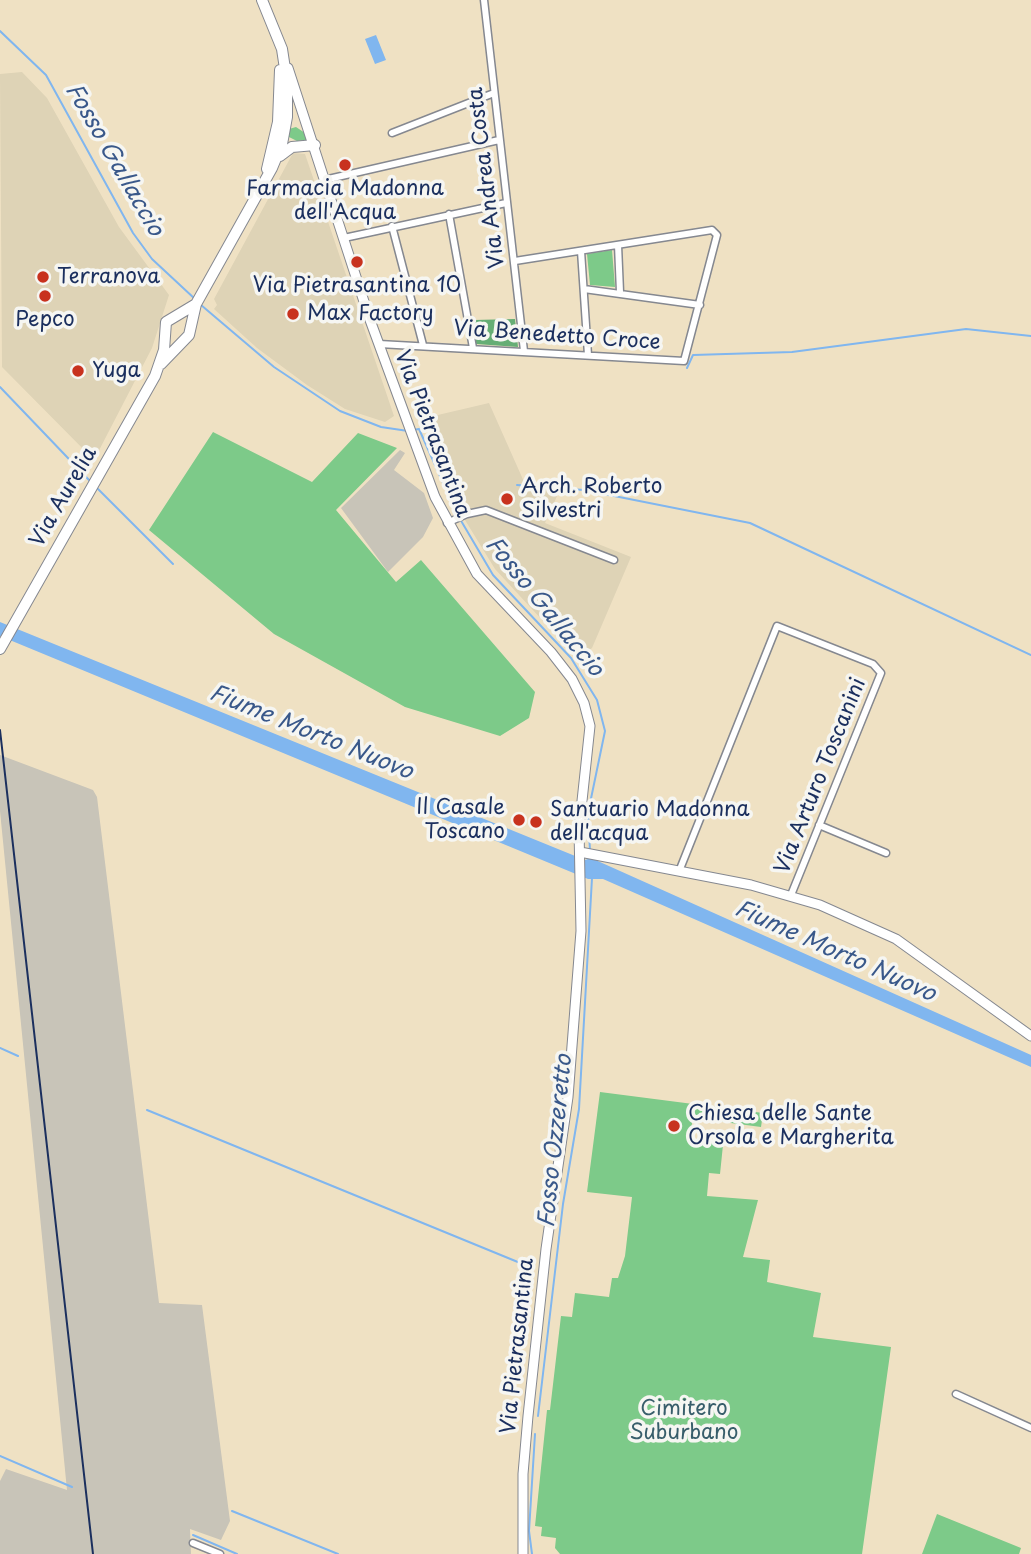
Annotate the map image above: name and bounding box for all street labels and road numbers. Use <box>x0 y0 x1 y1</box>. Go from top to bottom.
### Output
street label: Via Andrea Costa <box>463 86 511 270</box>
street label: Via Benedetto Croce <box>452 316 662 356</box>
street label: Via Pietrasantina <box>389 347 475 521</box>
street label: Via Aurelia <box>25 442 103 552</box>
street label: Via Arturo Toscanini <box>770 674 872 878</box>
street label: Via Pietrasantina <box>496 1257 540 1435</box>

